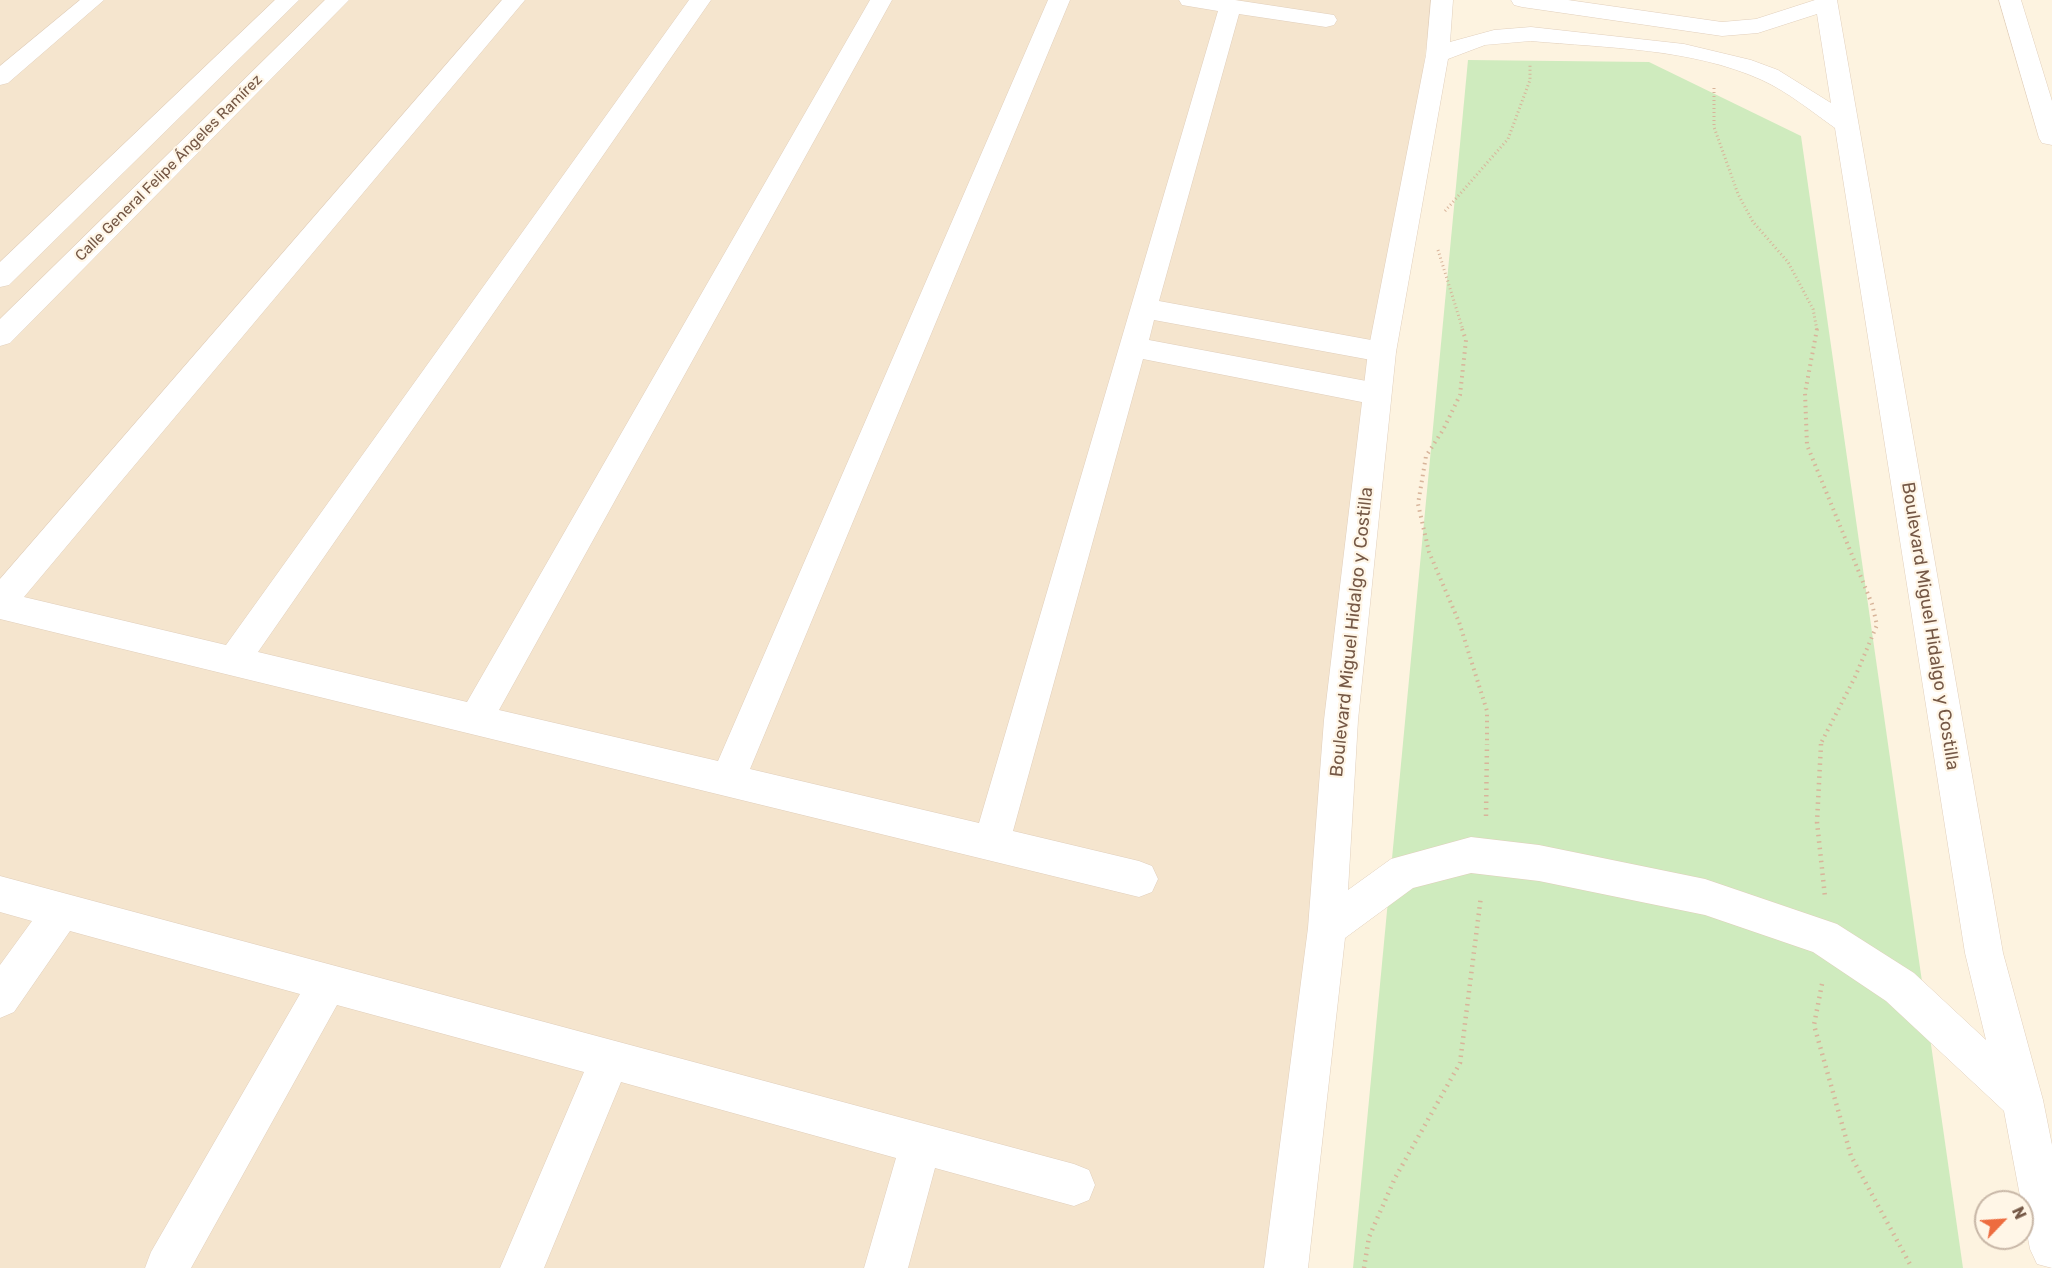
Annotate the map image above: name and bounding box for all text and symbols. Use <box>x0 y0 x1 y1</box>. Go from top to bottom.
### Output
street label: Calle General Felipe Ángeles Ramírez <box>72 71 266 265</box>
street label: Boulevard Miguel Hidalgo y Costilla <box>1897 480 1963 772</box>
street label: Boulevard Miguel Hidalgo y Costilla <box>1326 486 1378 778</box>
north arrow <box>1974 1190 2034 1250</box>
text: N <box>2008 1204 2030 1222</box>

